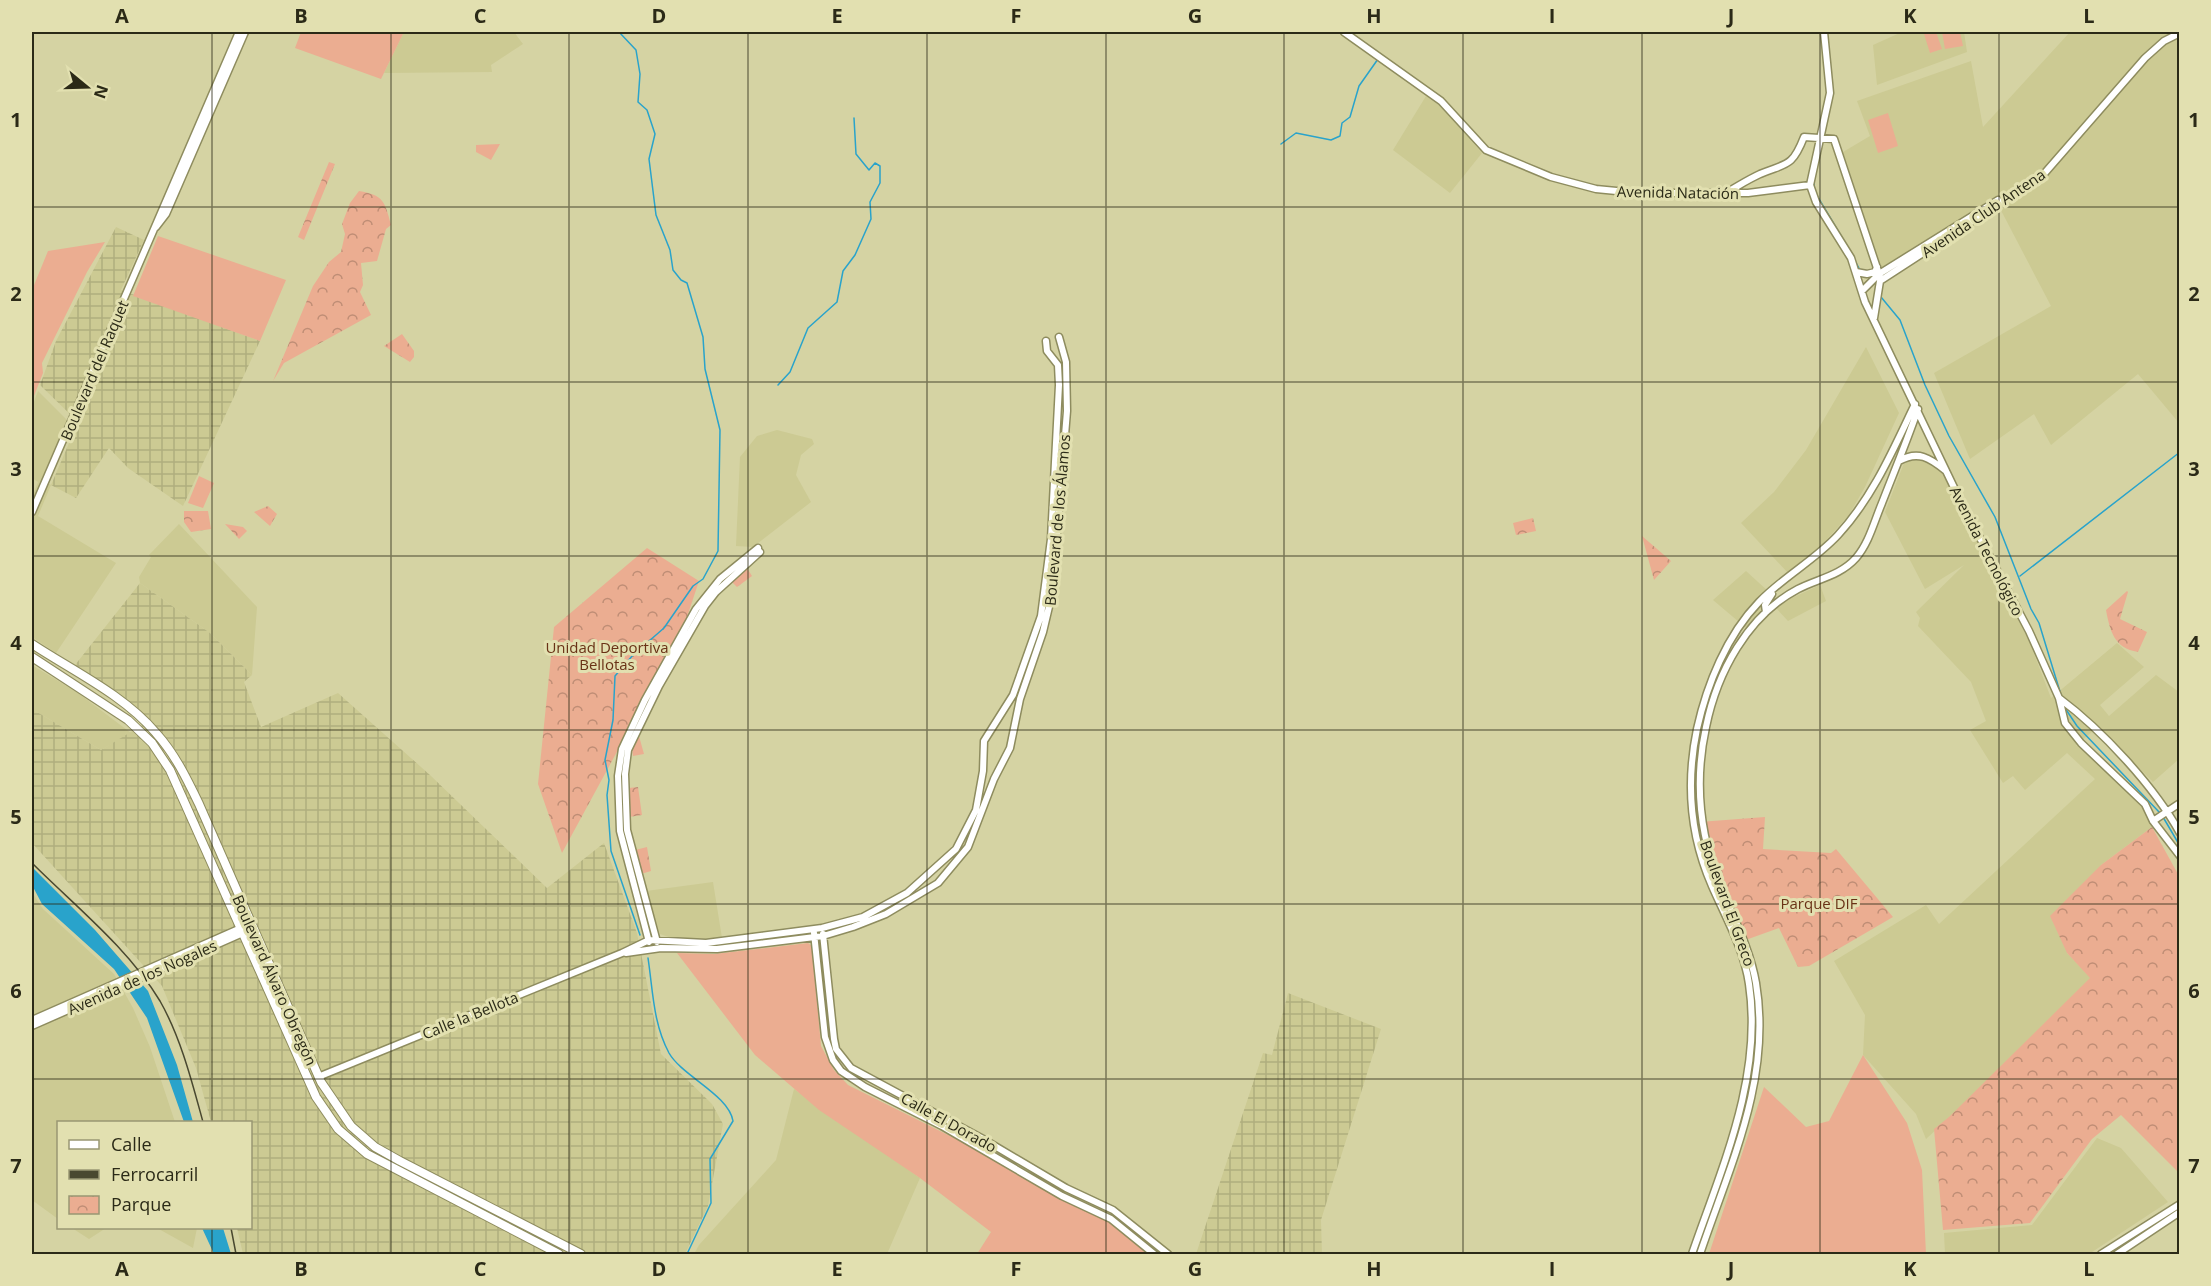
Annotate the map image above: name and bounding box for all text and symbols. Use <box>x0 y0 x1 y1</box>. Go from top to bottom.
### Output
text: A <box>115 2 129 29</box>
text: B <box>294 2 308 29</box>
text: C <box>474 2 487 29</box>
text: D <box>652 2 666 29</box>
text: E <box>831 2 843 29</box>
text: F <box>1011 2 1021 29</box>
text: G <box>1188 2 1202 29</box>
text: H <box>1366 2 1382 29</box>
text: I <box>1549 2 1555 29</box>
text: J <box>1726 2 1734 29</box>
text: K <box>1903 2 1917 29</box>
text: L <box>2083 2 2095 29</box>
north arrow <box>57 57 117 117</box>
text: N <box>89 82 114 102</box>
text: 1 <box>10 106 22 133</box>
text: 1 <box>2188 106 2200 133</box>
street label: Avenida Club Antena <box>1917 164 2049 262</box>
street label: Avenida Natación <box>1617 181 1739 203</box>
text: 2 <box>10 280 22 307</box>
text: 2 <box>2188 280 2200 307</box>
street label: Boulevard del Raquet <box>55 297 133 443</box>
street label: Boulevard de los Álamos <box>1040 433 1074 607</box>
text: 3 <box>10 455 22 482</box>
text: 3 <box>2188 455 2200 482</box>
street label: Avenida Tecnológico <box>1946 483 2028 619</box>
text: 4 <box>10 629 22 656</box>
text: 4 <box>2188 629 2200 656</box>
park label: Unidad Deportiva Bellotas <box>545 637 669 674</box>
text: 5 <box>10 803 22 830</box>
text: 5 <box>2188 803 2200 830</box>
street label: Boulevard El Greco <box>1696 837 1760 969</box>
street label: Boulevard Álvaro Obregón <box>228 891 322 1069</box>
park label: Parque DIF <box>1781 893 1858 913</box>
street label: Avenida de los Nogales <box>64 935 220 1019</box>
text: 6 <box>10 977 22 1004</box>
text: 6 <box>2188 977 2200 1004</box>
street label: Calle la Bellota <box>419 987 521 1043</box>
street label: Calle El Dorado <box>898 1087 1000 1157</box>
legend <box>57 1121 252 1229</box>
text: Calle <box>111 1132 152 1156</box>
text: 7 <box>10 1152 22 1179</box>
text: 7 <box>2188 1152 2200 1179</box>
text: Ferrocarril <box>111 1162 198 1186</box>
text: Parque <box>111 1192 171 1216</box>
text: A <box>115 1255 129 1282</box>
text: B <box>294 1255 308 1282</box>
text: C <box>474 1255 487 1282</box>
text: D <box>652 1255 666 1282</box>
text: E <box>831 1255 843 1282</box>
text: F <box>1011 1255 1021 1282</box>
text: G <box>1188 1255 1202 1282</box>
text: H <box>1366 1255 1382 1282</box>
text: I <box>1549 1255 1555 1282</box>
text: J <box>1726 1255 1734 1282</box>
text: K <box>1903 1255 1917 1282</box>
text: L <box>2083 1255 2095 1282</box>

